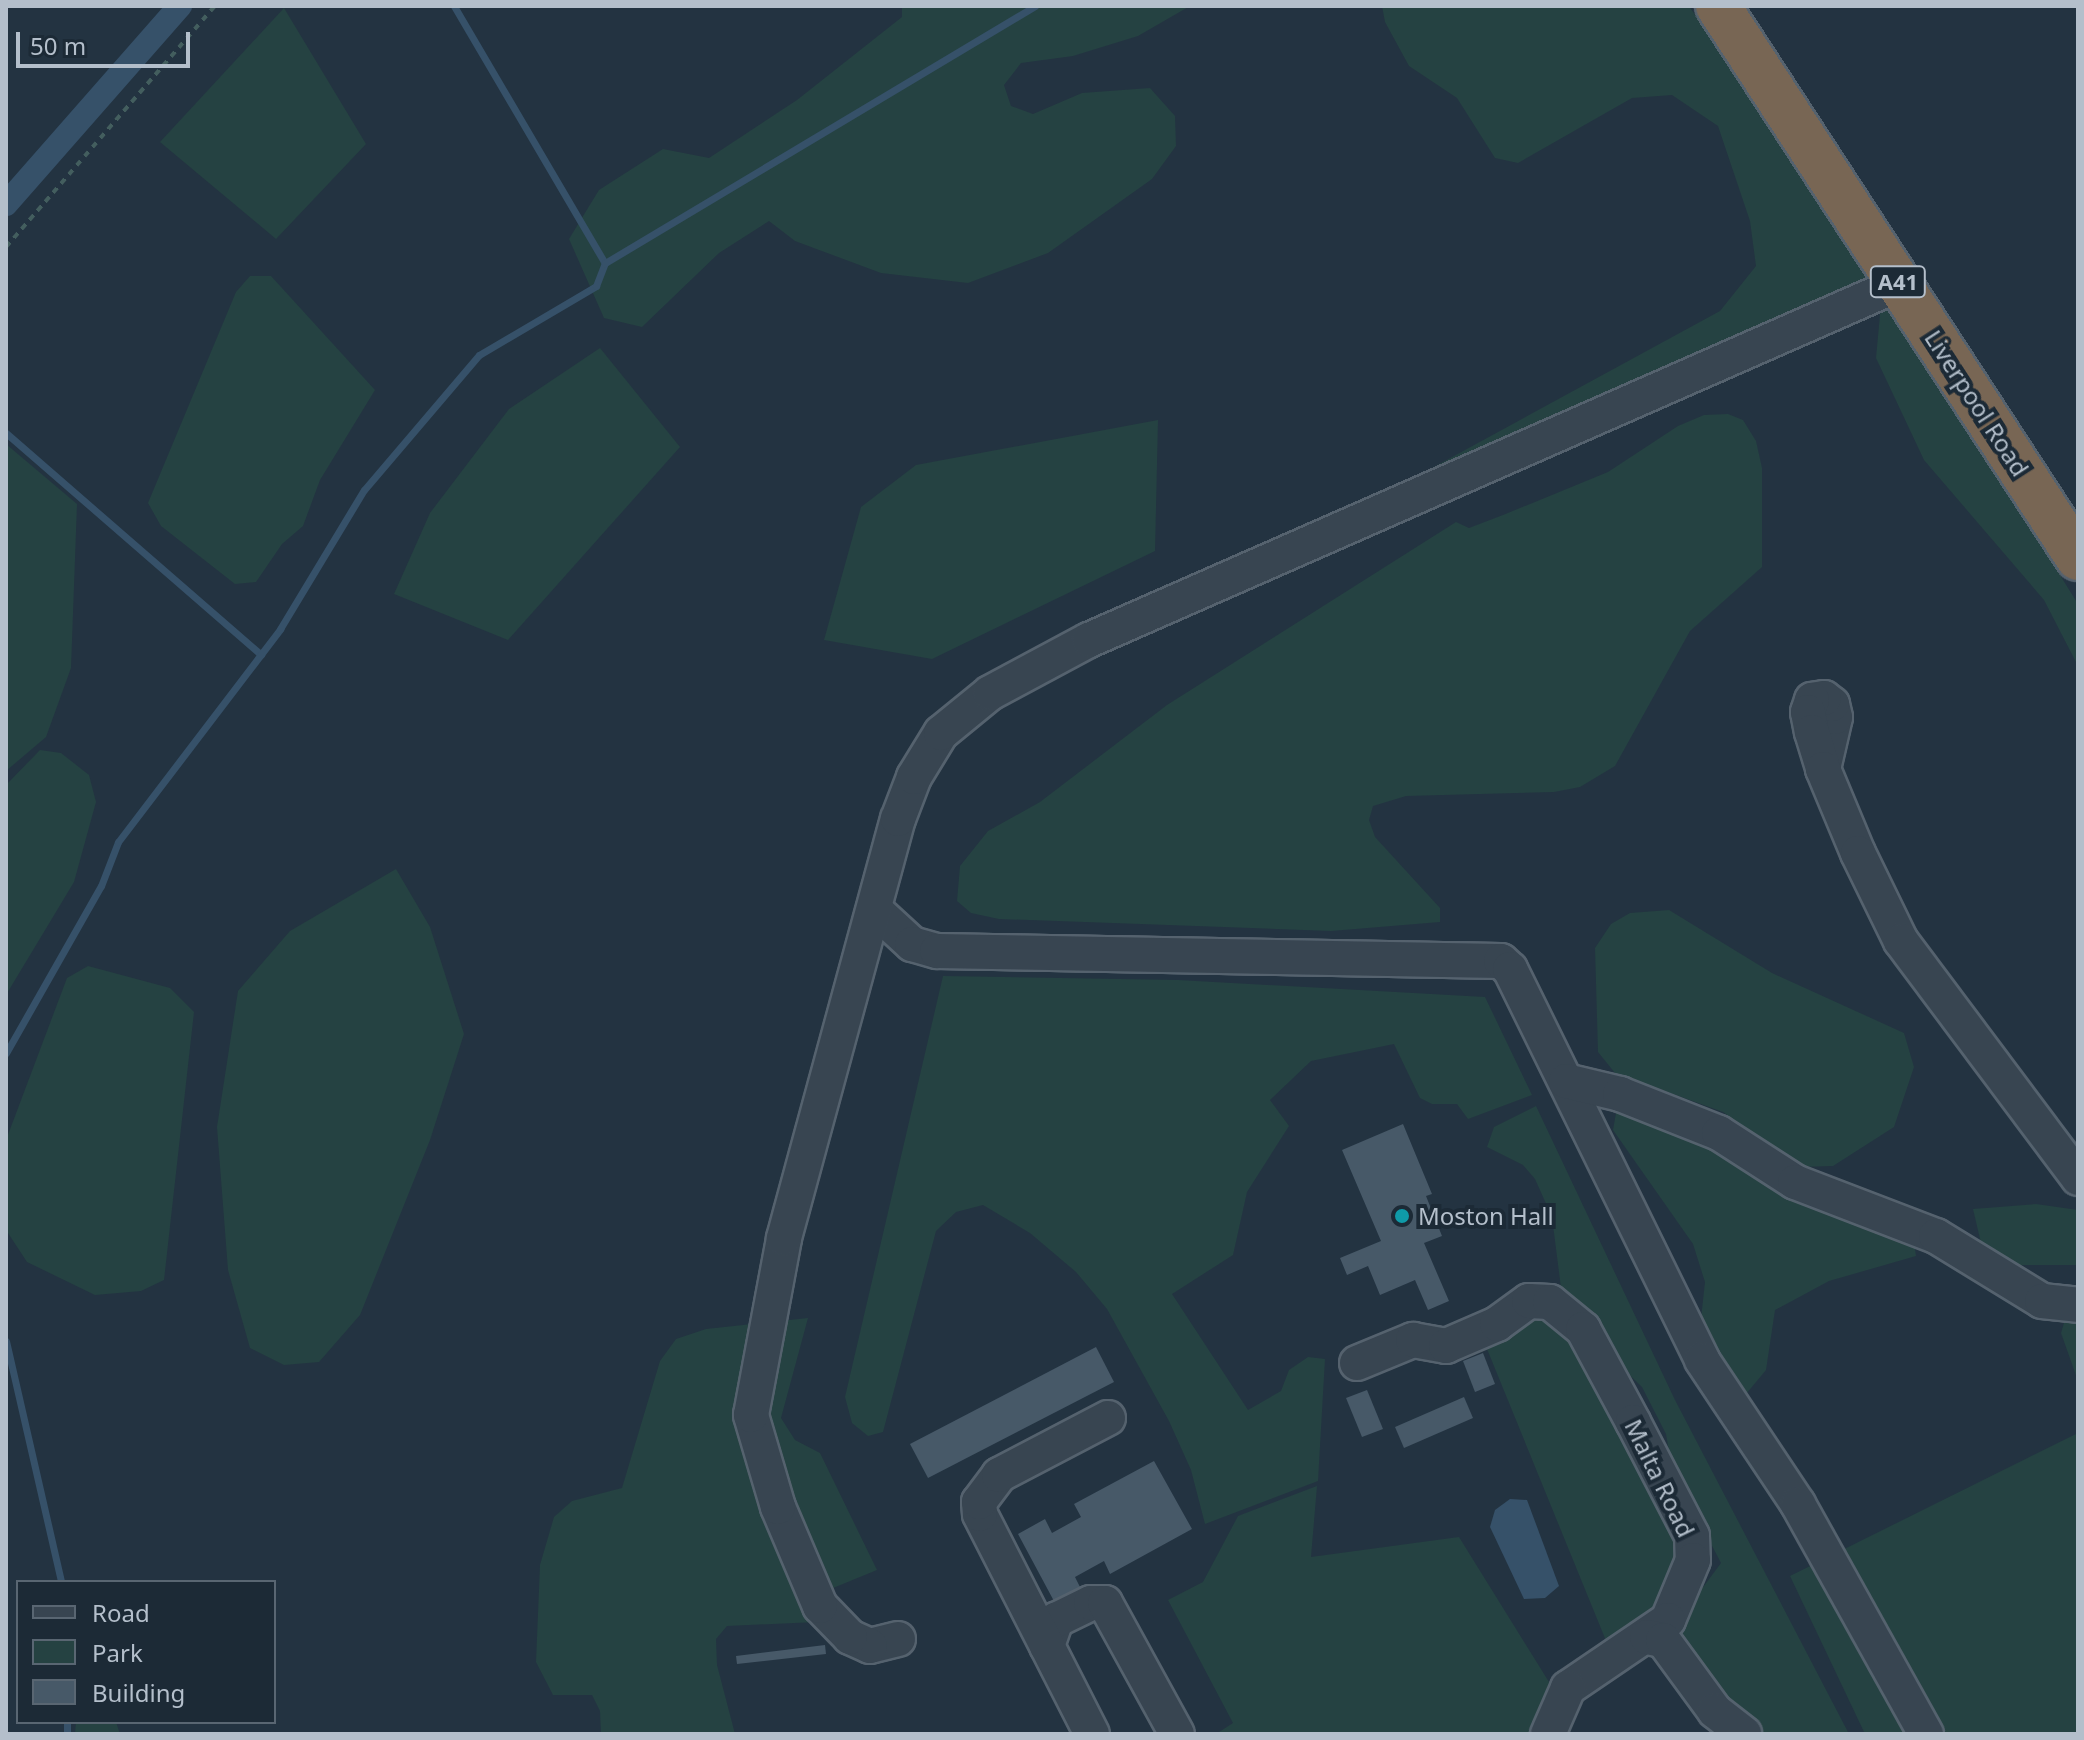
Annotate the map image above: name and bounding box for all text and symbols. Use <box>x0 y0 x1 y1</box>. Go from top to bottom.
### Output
scale bar <box>20 16 194 66</box>
text: 50 m <box>30 29 86 62</box>
road number: A41 <box>1868 264 1928 300</box>
street label: Liverpool Road <box>1919 325 2035 481</box>
place label: Moston Hall <box>1418 1202 1554 1230</box>
marker: Moston Hall <box>1393 1207 1411 1225</box>
street label: Malta Road <box>1619 1414 1701 1542</box>
legend <box>16 1580 276 1724</box>
text: Road <box>92 1596 150 1629</box>
text: Park <box>92 1636 143 1669</box>
text: Building <box>92 1676 185 1709</box>

